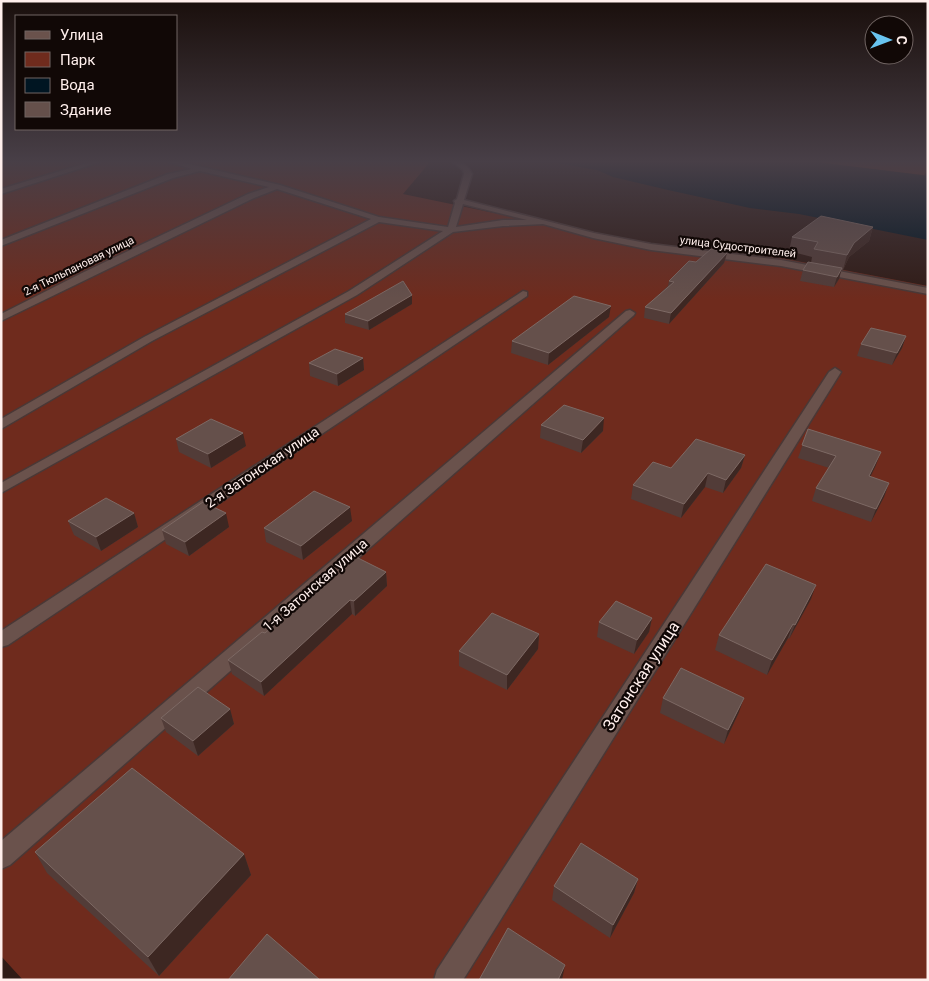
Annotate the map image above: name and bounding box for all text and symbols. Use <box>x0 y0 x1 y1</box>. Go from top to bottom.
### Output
legend <box>15 15 178 130</box>
north arrow <box>864 15 914 65</box>
text: Улица <box>60 26 103 44</box>
text: С <box>894 36 910 45</box>
text: Парк <box>60 51 95 69</box>
text: Вода <box>60 76 95 94</box>
text: Здание <box>60 101 111 119</box>
street label: улица Судостроителей <box>679 233 797 261</box>
street label: 2-я Тюльпановая улица <box>22 234 136 298</box>
street label: 2-я Затонская улица <box>202 423 322 511</box>
street label: 1-я Затонская улица <box>259 535 371 635</box>
street label: Затонская улица <box>599 618 683 734</box>

